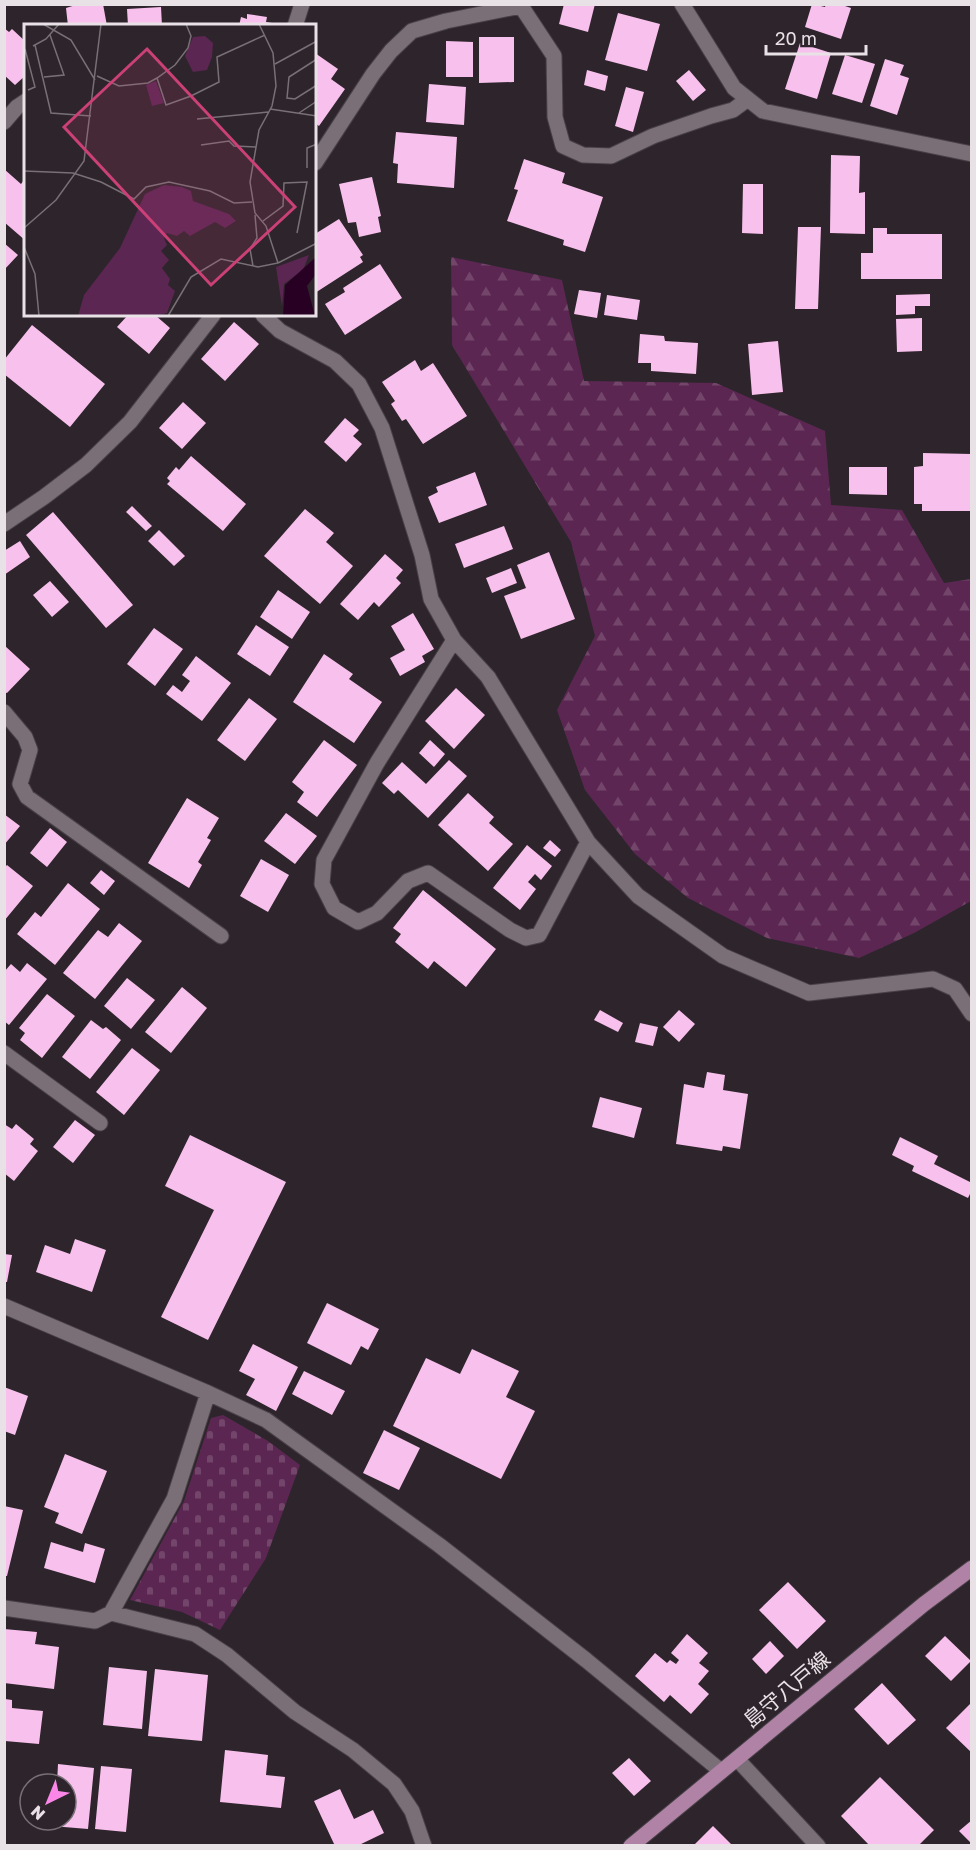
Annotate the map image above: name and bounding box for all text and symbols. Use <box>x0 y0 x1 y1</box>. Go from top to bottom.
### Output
scale bar <box>766 18 866 56</box>
inset map <box>24 24 316 316</box>
text: 20 m <box>775 27 817 49</box>
street label: 島守八戸線 <box>738 1646 835 1733</box>
north arrow <box>18 1772 78 1832</box>
text: N <box>26 1802 49 1824</box>

